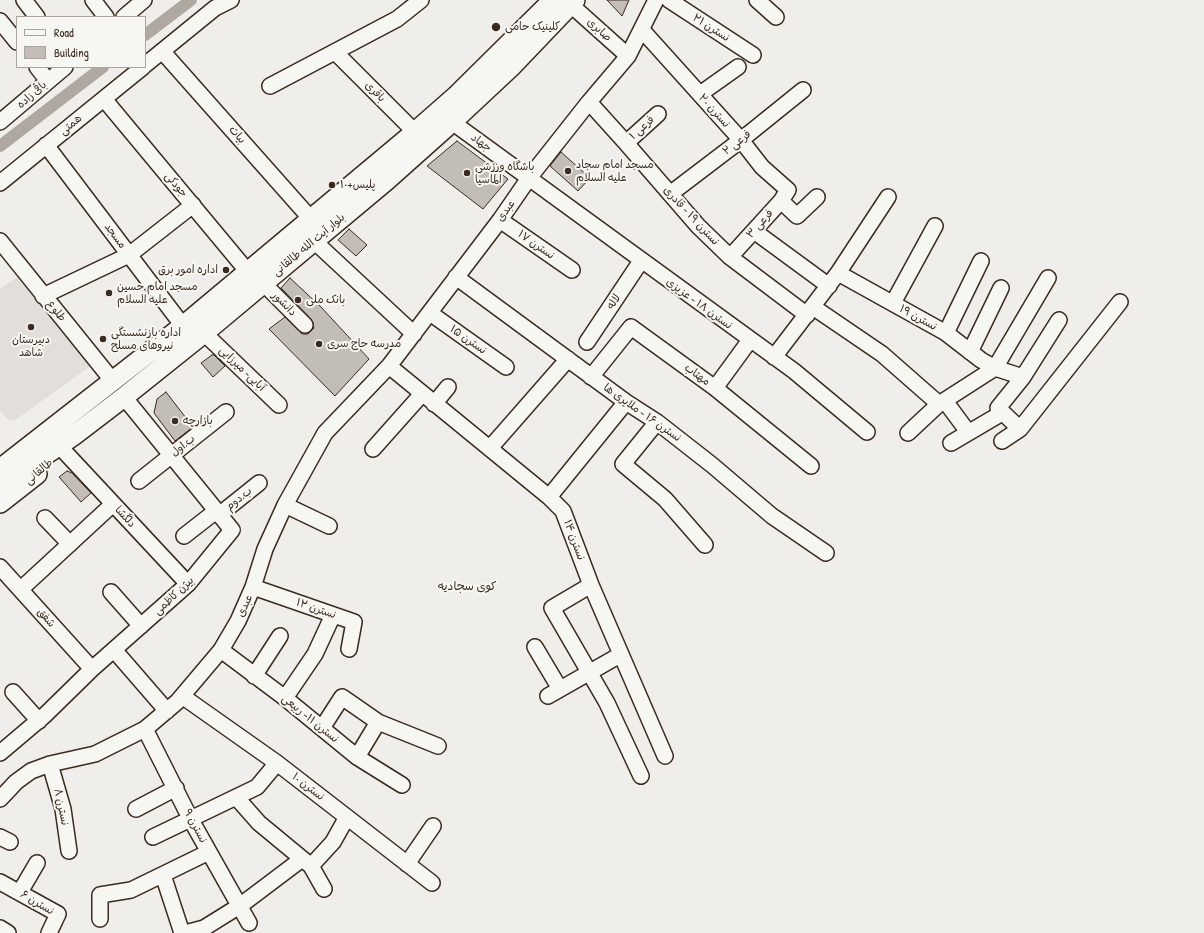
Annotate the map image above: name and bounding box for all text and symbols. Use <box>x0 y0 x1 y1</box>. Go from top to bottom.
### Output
street label: نسترن ۲۱ <box>690 11 732 45</box>
legend <box>16 16 146 68</box>
street label: صابری <box>584 16 614 44</box>
place label: کلینیک حامی <box>505 20 560 34</box>
marker: کلینیک حامی <box>490 21 502 33</box>
text: Road <box>54 24 74 41</box>
text: Building <box>54 44 89 61</box>
street label: باقی زاده <box>14 79 50 111</box>
street label: باقری <box>362 79 388 105</box>
street label: نسترن ۲۰ <box>695 91 733 131</box>
street label: همتی <box>57 112 85 138</box>
street label: فرعی ۱ <box>627 113 657 143</box>
street label: بیات <box>226 123 248 147</box>
street label: فرعی ۲ <box>720 128 754 158</box>
street label: جهاد <box>468 131 494 155</box>
place label: مسجد امام سجاد علیه السلام <box>576 158 654 184</box>
place label: باشگاه ورزشی الماسیا <box>475 160 534 186</box>
marker: مسجد امام سجاد علیه السلام <box>563 166 573 176</box>
marker: باشگاه ورزشی الماسیا <box>462 168 472 178</box>
street label: جودکی <box>162 170 190 200</box>
place label: پلیس+۱۰ <box>340 178 376 192</box>
marker: پلیس+۱۰ <box>327 180 337 190</box>
street label: نسترن ۱۹ - قادری <box>660 184 722 248</box>
street label: عبدی <box>494 198 518 224</box>
street label: فرعی ۳ <box>744 207 776 241</box>
street label: بلوار آیت الله طالقانی <box>270 211 348 279</box>
street label: مسجد <box>101 221 129 251</box>
street label: نسترن ۱۷ <box>515 228 557 262</box>
place label: اداره امور برق <box>158 263 218 277</box>
marker: اداره امور برق <box>221 265 231 275</box>
street label: نسترن ۱۸ - عزیزی <box>663 276 735 332</box>
place label: مسجد امام حسین علیه السلام <box>117 280 198 306</box>
marker: مسجد امام حسین علیه السلام <box>104 288 114 298</box>
street label: دانشور <box>269 289 299 319</box>
street label: لاله <box>604 292 624 312</box>
place label: بانک ملی <box>306 293 345 307</box>
marker: بانک ملی <box>293 295 303 305</box>
street label: طلوع <box>43 298 69 324</box>
street label: نسترن ۱۹ <box>897 302 939 334</box>
marker: دبیرستان شاهد <box>26 322 36 332</box>
street label: نسترن ۱۵ <box>447 323 489 357</box>
place label: اداره بازنشستگی نیروهای مسلح <box>111 326 181 352</box>
place label: دبیرستان شاهد <box>12 333 50 359</box>
marker: اداره بازنشستگی نیروهای مسلح <box>98 334 108 344</box>
place label: مدرسه حاج سری <box>327 337 401 351</box>
marker: مدرسه حاج سری <box>314 339 324 349</box>
street label: آبایی- میرزایی <box>216 344 268 394</box>
street label: مهتاب <box>681 361 713 389</box>
street label: نسترن ۱۶ - ملایری ها <box>601 381 683 445</box>
place label: بازارچه <box>183 414 213 428</box>
marker: بازارچه <box>170 416 180 426</box>
street label: ب.اول <box>168 432 198 460</box>
street label: طالقانی <box>22 456 56 488</box>
street label: ب.دوم <box>223 484 255 514</box>
street label: دلگشا <box>112 504 138 530</box>
street label: نسترن ۱۴ <box>561 518 587 562</box>
street label: بیژن کاظمی <box>151 574 197 618</box>
district label: کوی سجادیه <box>438 580 496 594</box>
street label: عبدی <box>234 593 256 619</box>
street label: نسترن ۱۲ <box>294 596 338 622</box>
street label: شفق <box>34 606 58 630</box>
street label: نسترن ۱۱- ربیعی <box>279 692 341 746</box>
street label: نسترن ۱۰ <box>289 770 327 804</box>
street label: نسترن ۸ <box>51 787 71 827</box>
street label: نسترن ۹ <box>181 807 209 845</box>
street label: نسترن ۶ <box>18 888 56 918</box>

